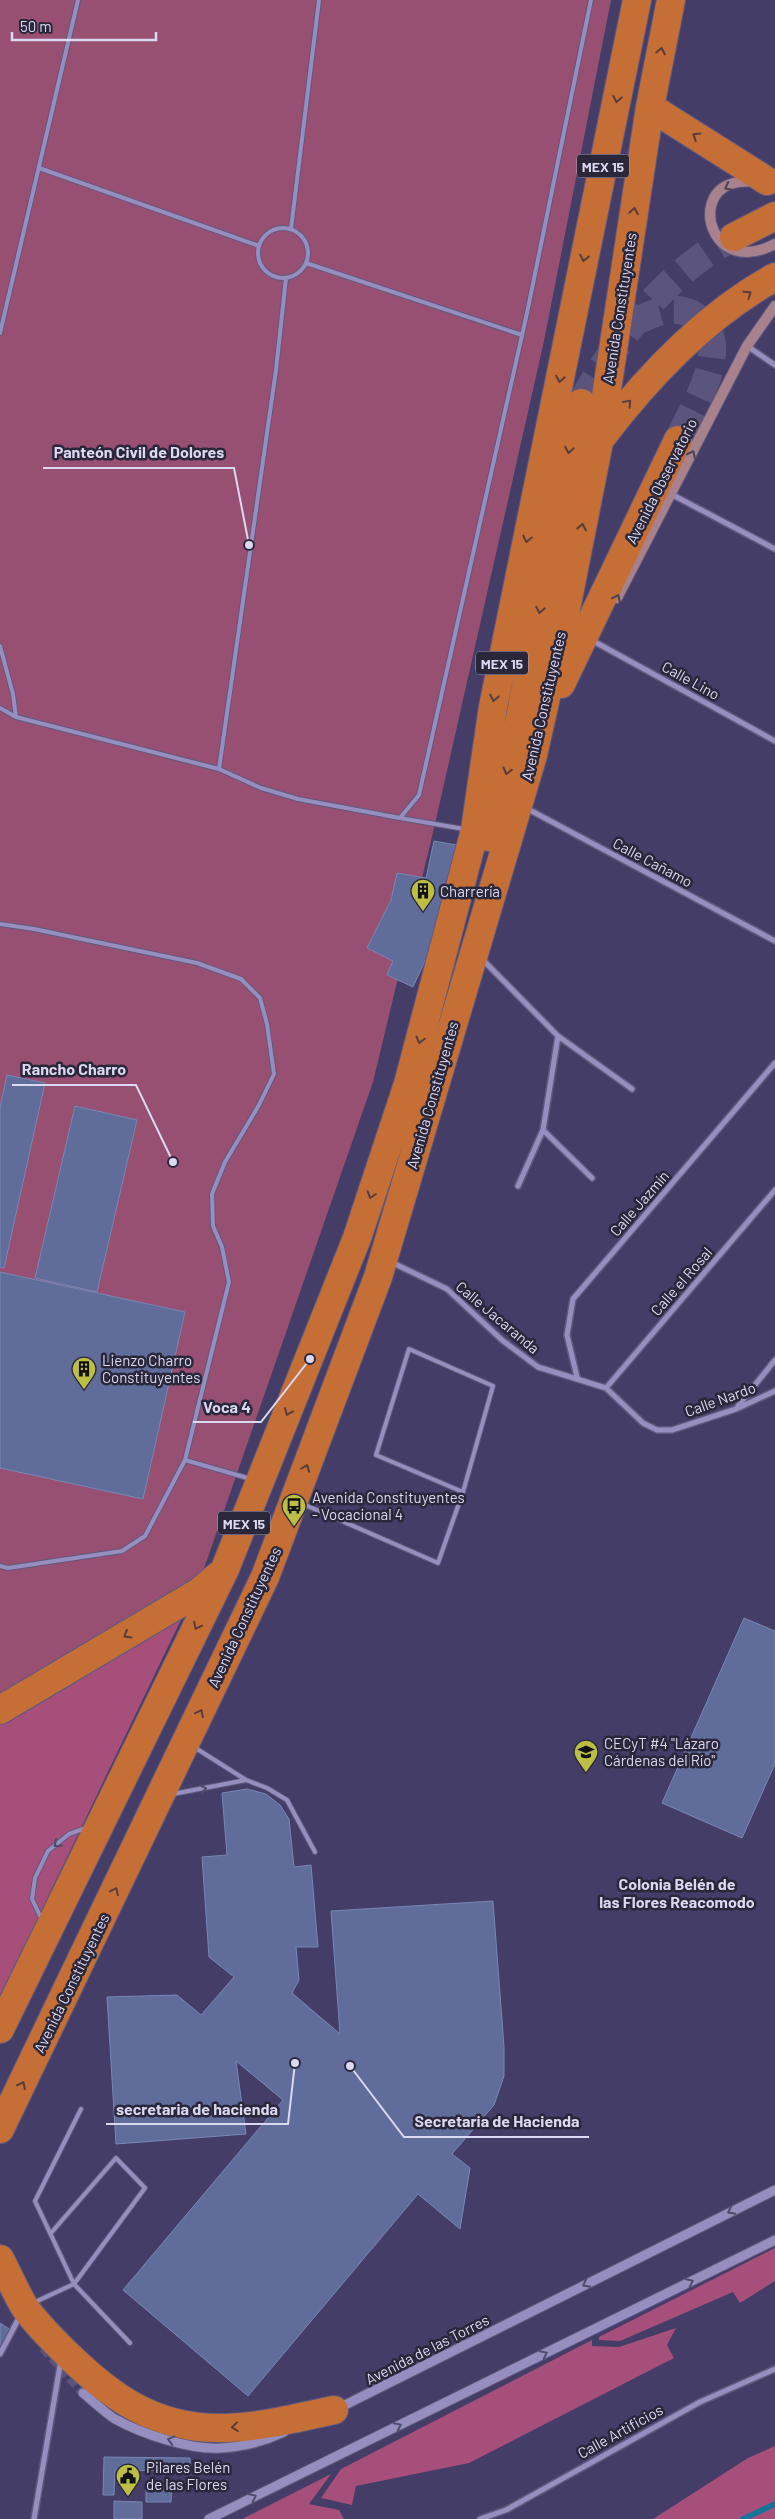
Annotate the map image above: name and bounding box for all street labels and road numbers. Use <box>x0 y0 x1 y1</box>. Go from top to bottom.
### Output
road number: MEX 15 <box>577 154 629 178</box>
street label: Avenida Constituyentes <box>598 231 640 385</box>
street label: Avenida Observatorio <box>622 415 700 547</box>
street label: Avenida Constituyentes <box>517 630 569 782</box>
road number: MEX 15 <box>476 651 528 674</box>
street label: Calle Lino <box>659 657 723 703</box>
street label: Calle Cañamo <box>610 834 696 890</box>
street label: Avenida Constituyentes <box>402 1019 462 1171</box>
street label: Calle Jazmín <box>606 1166 672 1240</box>
street label: Calle el Rosal <box>646 1243 716 1319</box>
street label: Calle Jacaranda <box>453 1277 543 1357</box>
street label: Calle Nardo <box>682 1378 758 1420</box>
road number: MEX 15 <box>218 1512 270 1535</box>
street label: Avenida Constituyentes <box>204 1544 284 1690</box>
street label: Avenida Constituyentes <box>29 1910 113 2056</box>
street label: Avenida de las Torres <box>362 2310 492 2388</box>
street label: Calle Artificios <box>574 2400 666 2462</box>

